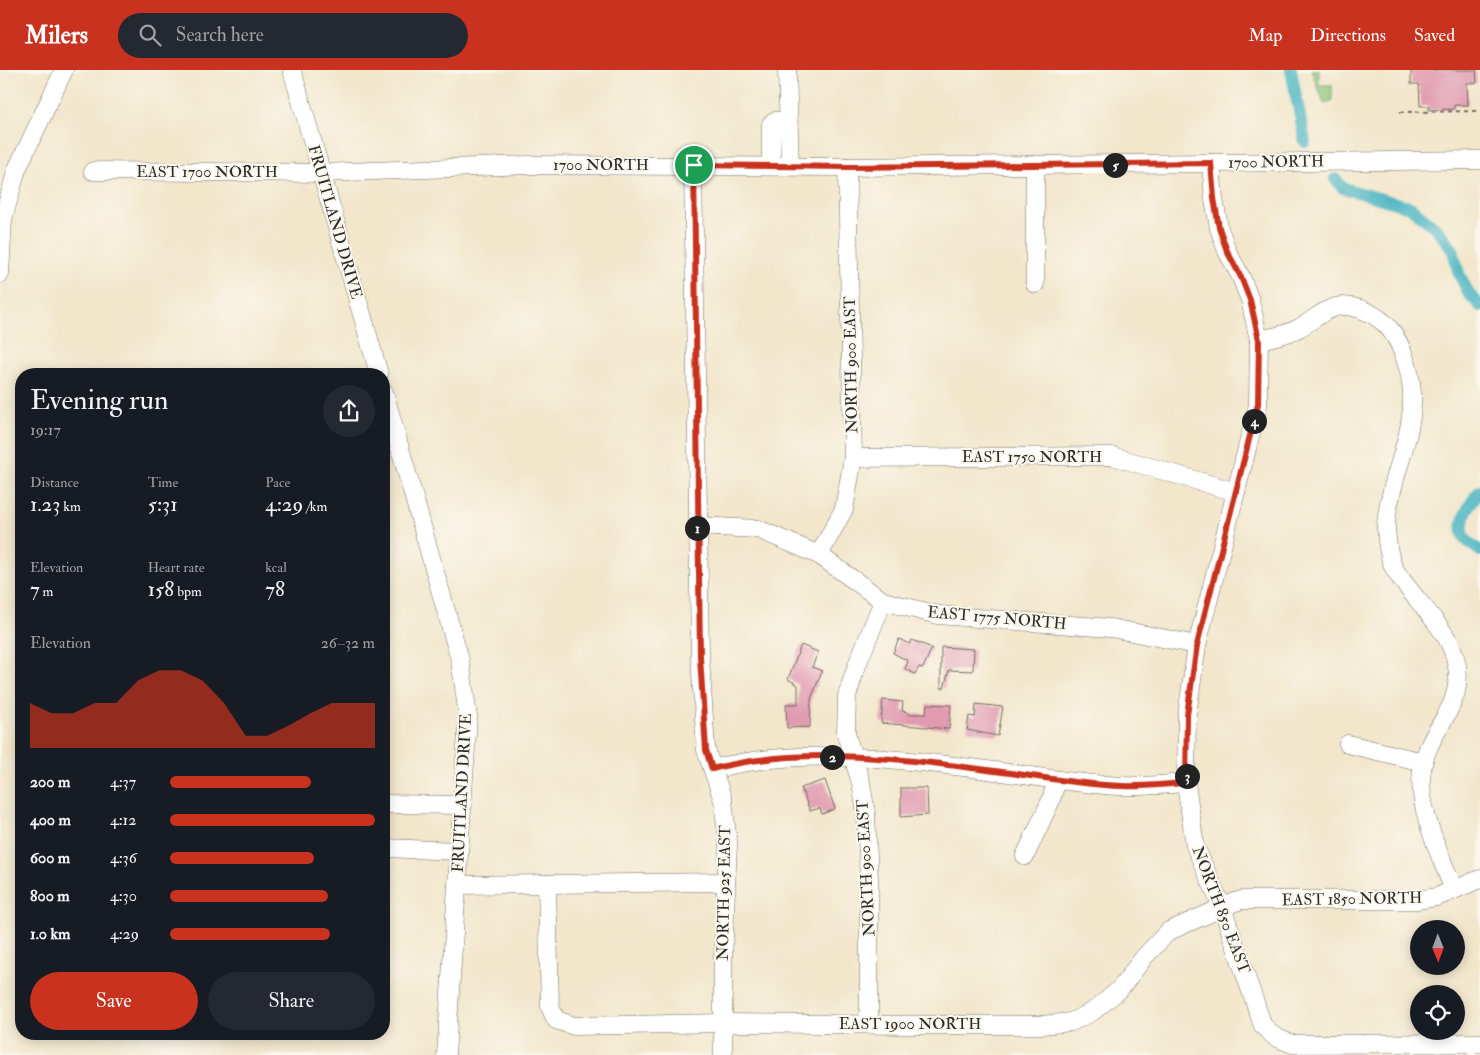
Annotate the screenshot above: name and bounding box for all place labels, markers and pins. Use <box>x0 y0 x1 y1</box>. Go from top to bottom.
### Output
pin <box>673 144 715 186</box>
pin: 5 <box>1102 152 1128 178</box>
pin: 4 <box>1242 408 1266 434</box>
pin: 1 <box>684 516 710 540</box>
pin: 2 <box>820 744 844 770</box>
pin: 3 <box>1174 764 1200 788</box>

